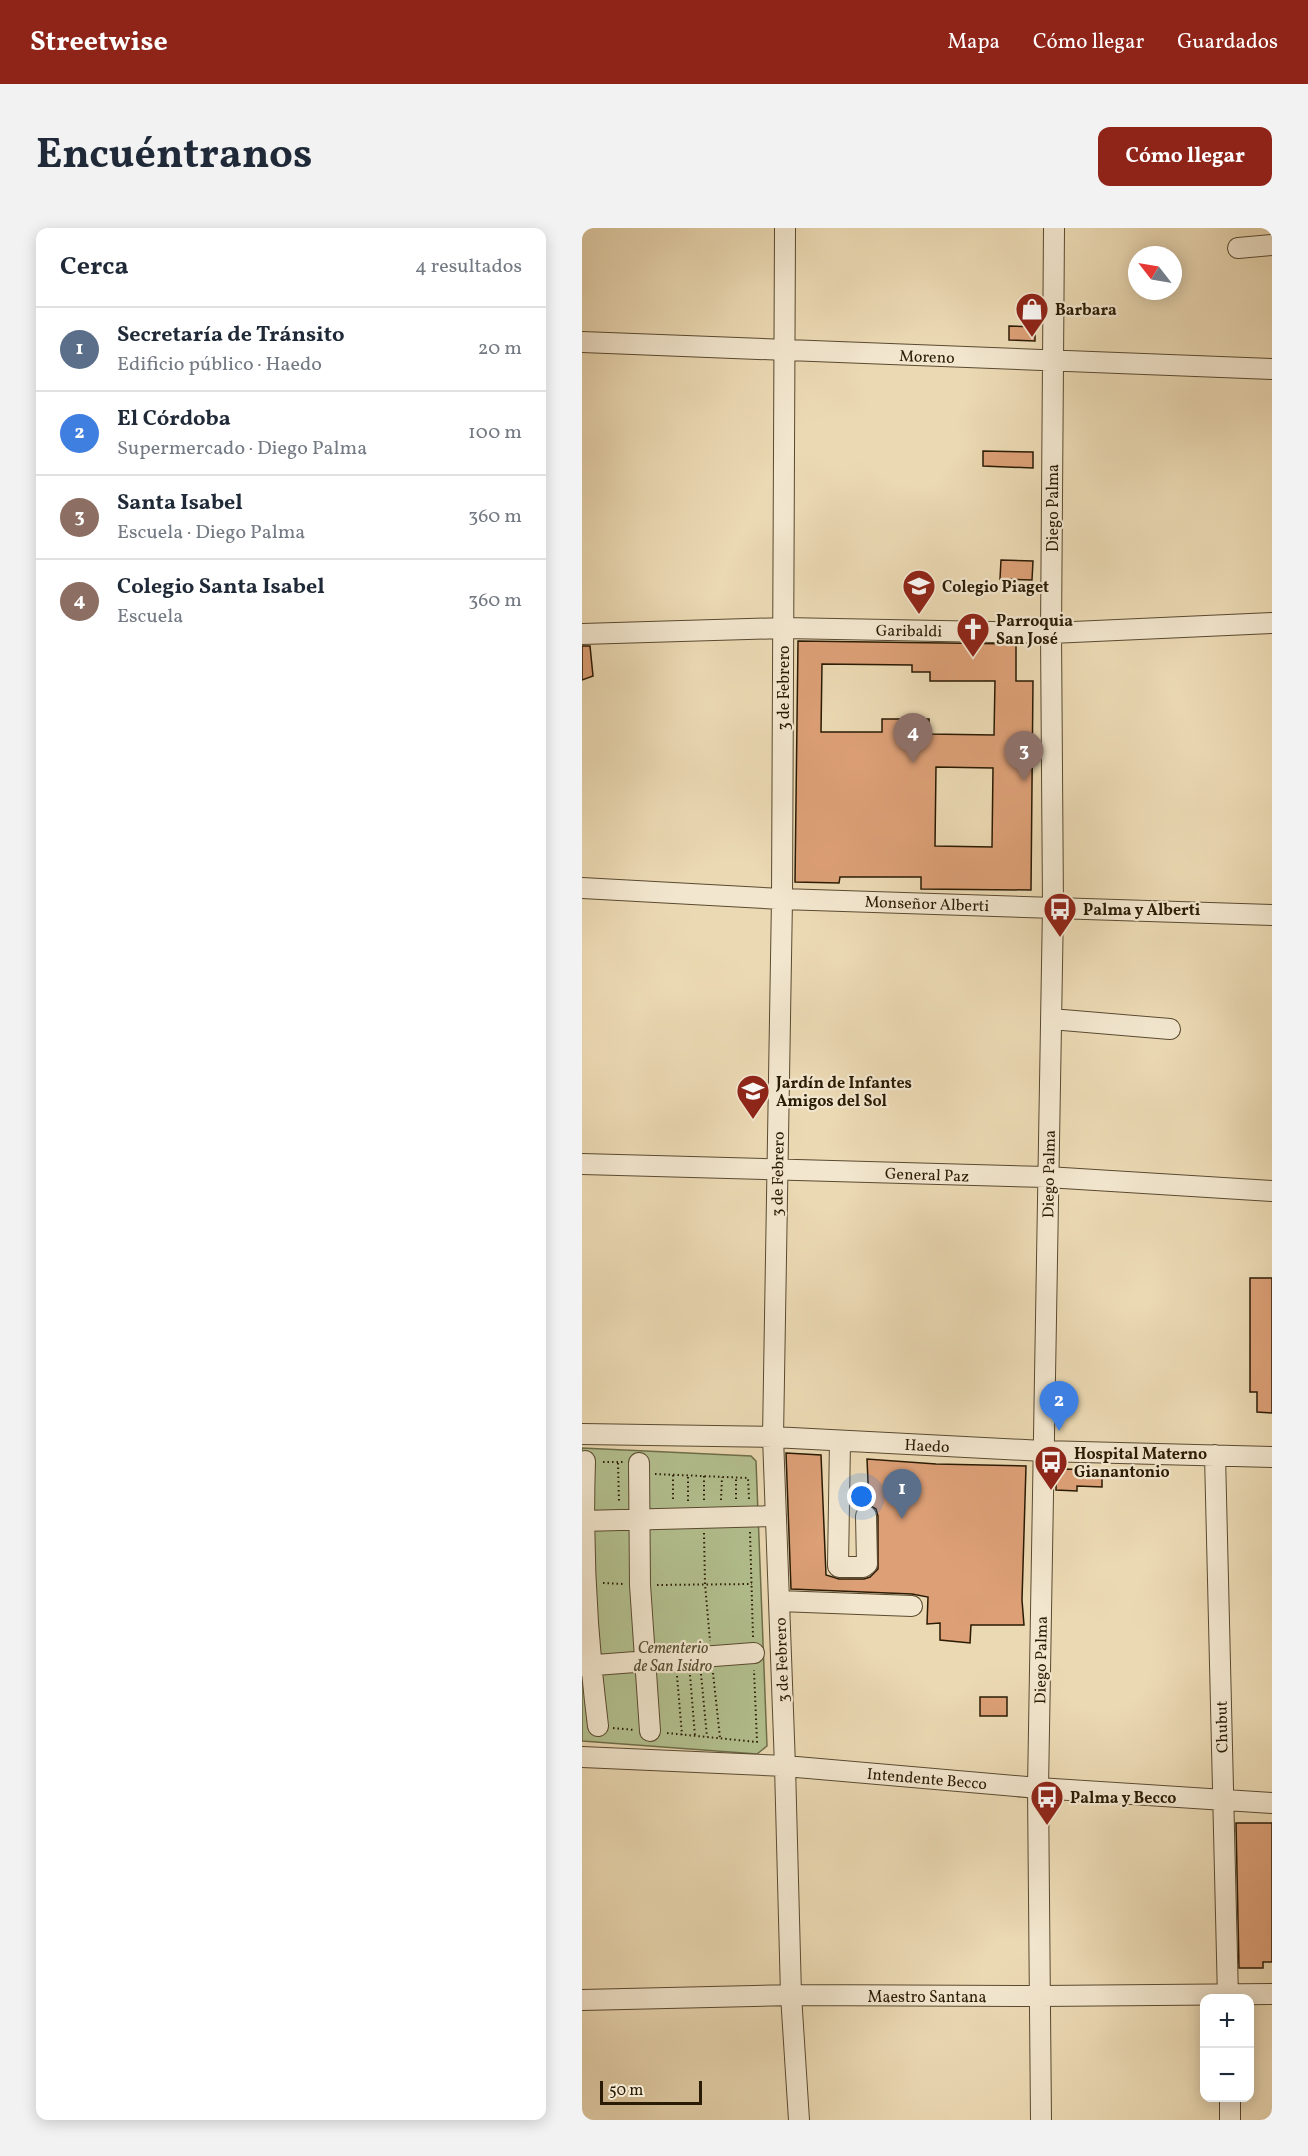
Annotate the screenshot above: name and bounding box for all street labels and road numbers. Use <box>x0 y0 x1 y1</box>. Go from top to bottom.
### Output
street label: Moreno <box>899 346 955 370</box>
street label: Diego Palma <box>1043 464 1065 552</box>
street label: Garibaldi <box>876 620 943 644</box>
street label: 3 de Febrero <box>774 645 796 731</box>
street label: Monseñor Alberti <box>864 892 990 918</box>
street label: Diego Palma <box>1038 1130 1062 1218</box>
street label: 3 de Febrero <box>767 1131 791 1217</box>
street label: General Paz <box>884 1164 969 1188</box>
street label: Haedo <box>904 1435 950 1459</box>
street label: Diego Palma <box>1030 1616 1054 1704</box>
street label: 3 de Febrero <box>771 1617 795 1703</box>
street label: Chubut <box>1212 1700 1234 1753</box>
street label: Intendente Becco <box>866 1764 988 1796</box>
street label: Maestro Santana <box>868 1987 986 2009</box>

